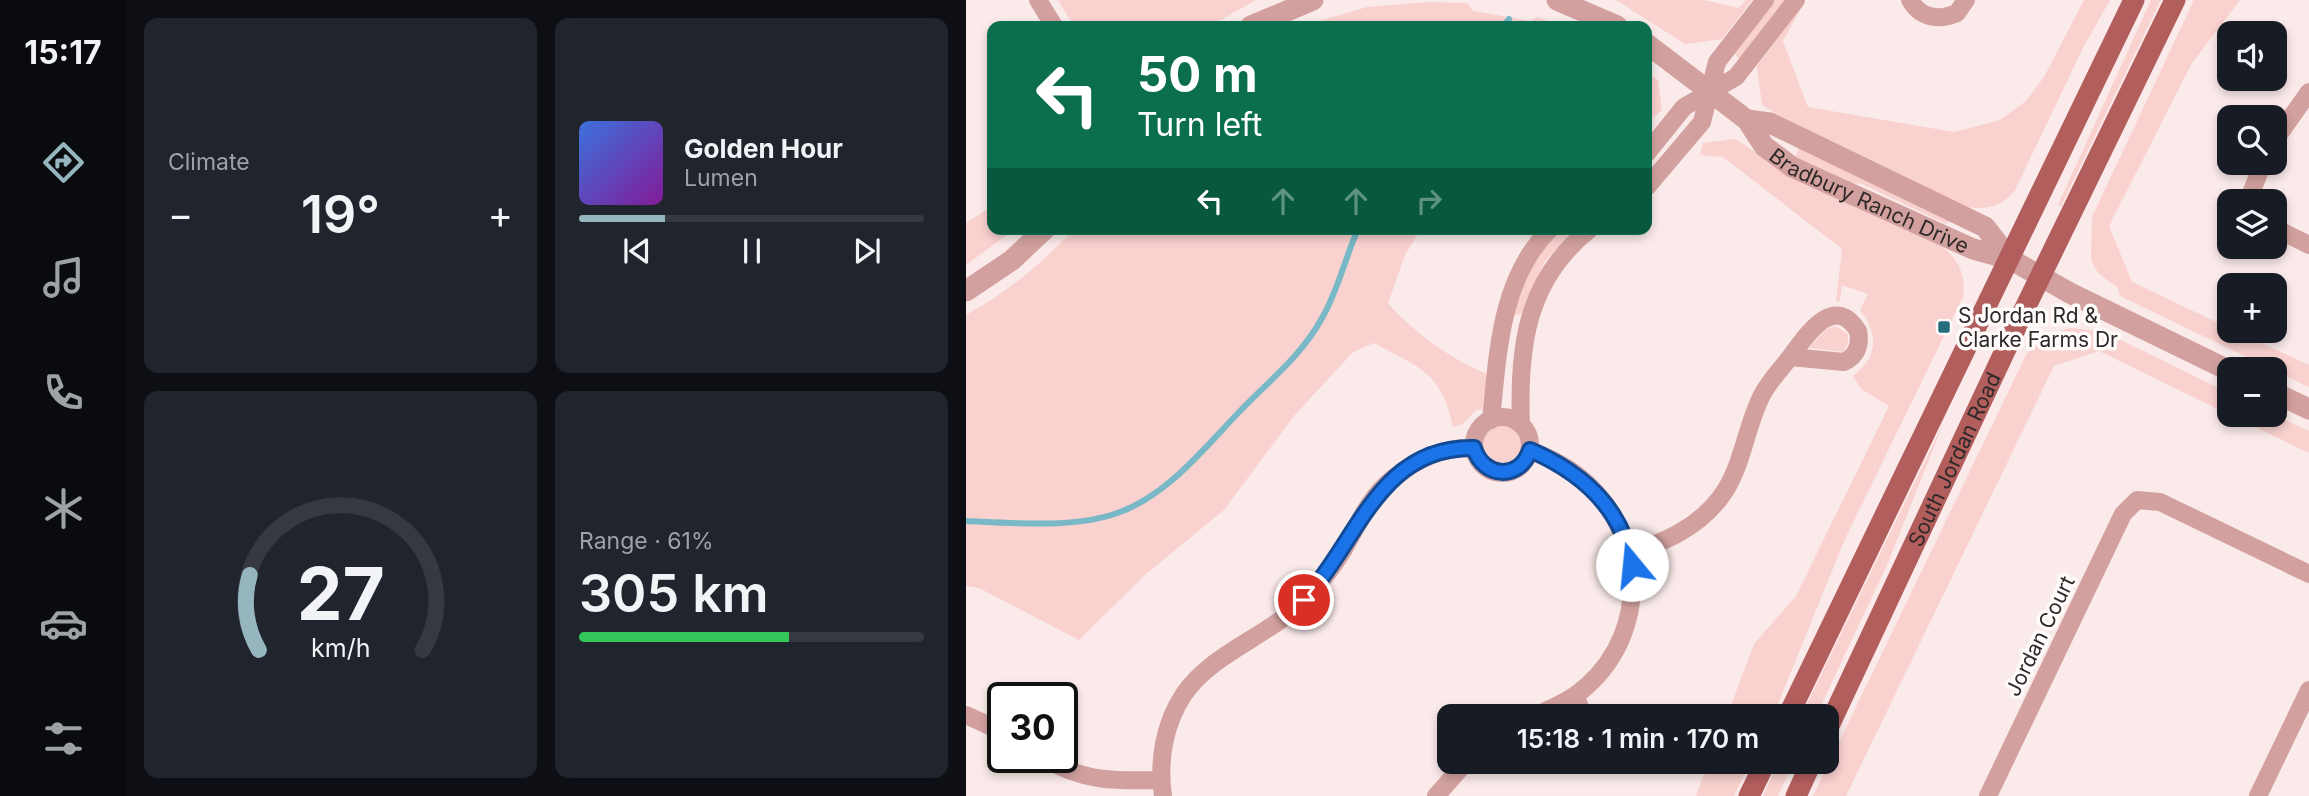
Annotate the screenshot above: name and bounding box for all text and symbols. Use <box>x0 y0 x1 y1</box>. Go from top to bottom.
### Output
map controls <box>2217 21 2287 427</box>
button: sound <box>2217 21 2287 91</box>
text: 15:17 <box>24 33 102 72</box>
text: 50 m <box>1137 45 1258 104</box>
icon: left <box>1022 49 1113 140</box>
text: Turn left <box>1137 105 1262 144</box>
button: search <box>2217 105 2287 175</box>
text: Golden Hour <box>684 133 843 164</box>
icon: directions <box>39 138 88 187</box>
street label: Bradbury Ranch Drive <box>1765 142 1973 258</box>
text: Climate <box>168 148 250 176</box>
text: Lumen <box>684 164 758 192</box>
icon: left <box>1191 182 1229 220</box>
icon: ahead <box>1264 182 1302 220</box>
icon: ahead <box>1337 182 1375 220</box>
icon: right <box>1410 182 1448 220</box>
text: 19° <box>301 183 380 246</box>
button: layers <box>2217 189 2287 259</box>
text: − <box>168 191 193 237</box>
text: + <box>488 191 513 237</box>
icon: previous <box>618 232 656 270</box>
icon: pause <box>733 232 771 270</box>
icon: next <box>848 232 886 270</box>
icon: music <box>39 253 88 302</box>
button: + <box>2217 273 2287 343</box>
place label: S Jordan Rd & Clarke Farms Dr <box>1958 303 2118 352</box>
marker: S Jordan Rd & Clarke Farms Dr <box>1936 319 1952 335</box>
button: − <box>2217 357 2287 427</box>
icon: phone <box>39 368 88 417</box>
street label: South Jordan Road <box>1902 368 2006 550</box>
icon: climate <box>39 484 88 533</box>
text: Range · 61% <box>579 527 713 555</box>
position arrow <box>1595 528 1669 602</box>
text: 27 <box>296 550 385 639</box>
text: 305 km <box>579 562 769 625</box>
pin <box>1274 570 1334 630</box>
street label: Jordan Court <box>2000 572 2080 700</box>
icon: arrive <box>1285 581 1323 619</box>
icon: car <box>39 599 88 648</box>
text: km/h <box>311 633 370 663</box>
speed limit sign: 30 <box>987 682 1078 773</box>
icon: filters <box>39 714 88 763</box>
text: 15:18 · 1 min · 170 m <box>1517 723 1759 754</box>

